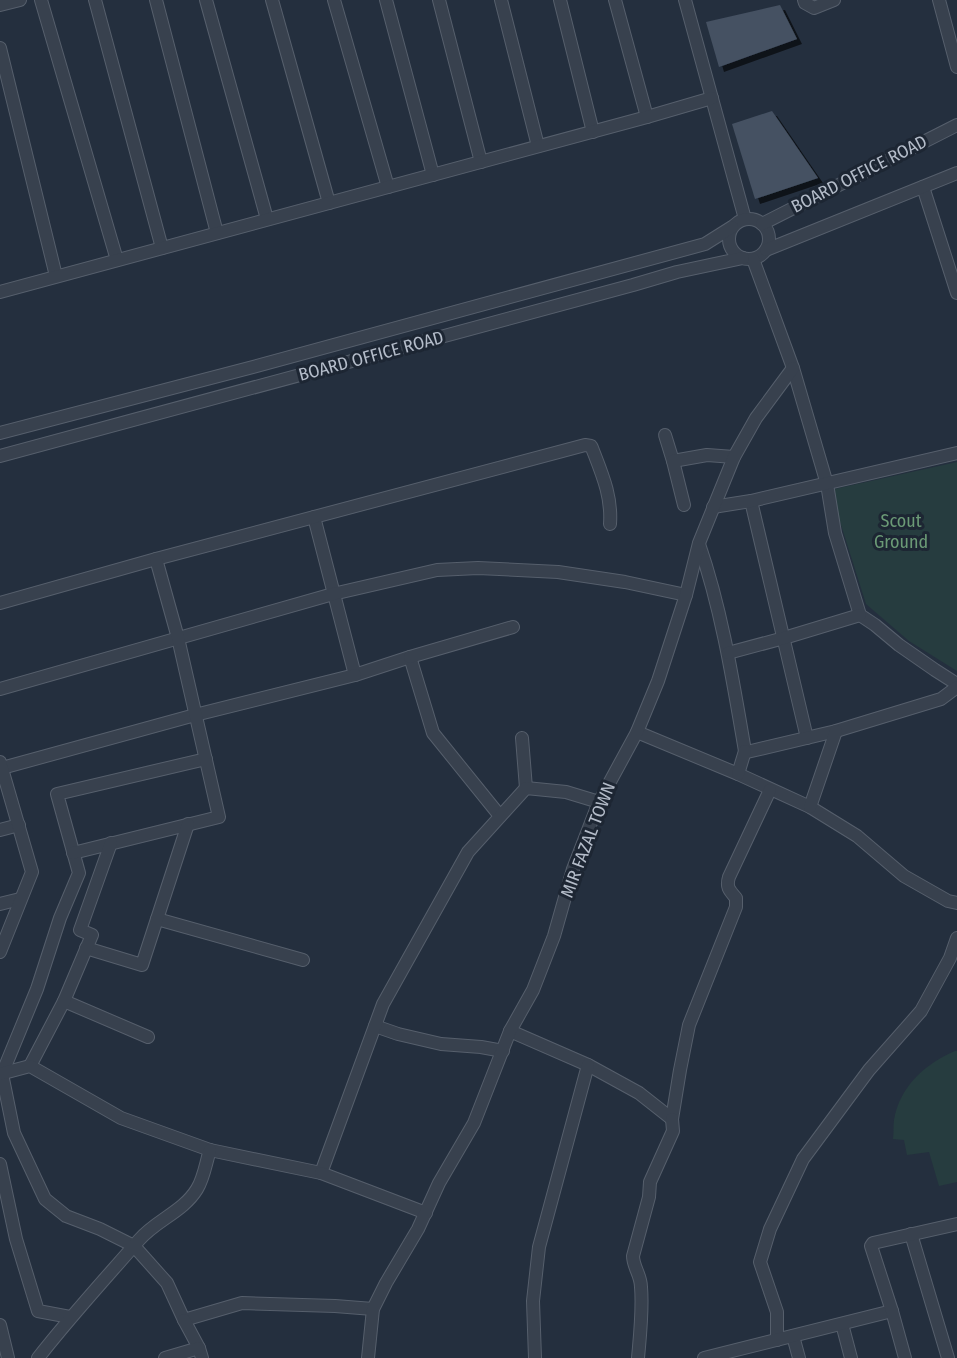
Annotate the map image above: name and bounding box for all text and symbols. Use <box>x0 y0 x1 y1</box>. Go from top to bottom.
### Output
street label: BOARD OFFICE ROAD <box>788 130 930 218</box>
street label: BOARD OFFICE ROAD <box>296 326 446 386</box>
park label: Scout Ground <box>874 510 928 553</box>
street label: MIR FAZAL TOWN <box>556 779 620 901</box>

